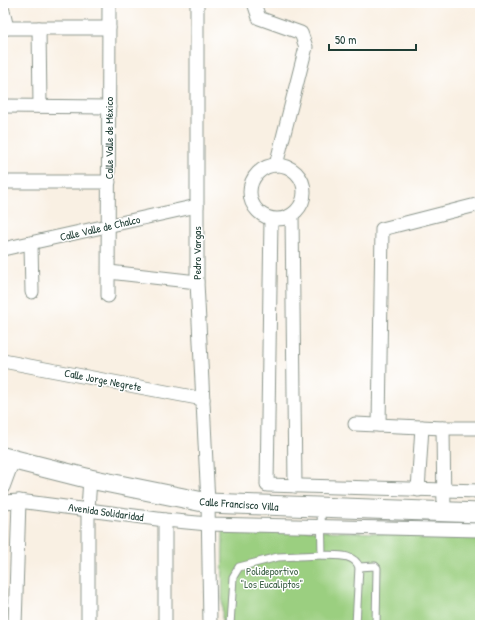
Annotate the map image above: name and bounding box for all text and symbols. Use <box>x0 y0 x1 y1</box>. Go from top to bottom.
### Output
scale bar <box>329 26 416 52</box>
text: 50 m <box>335 31 356 48</box>
street label: Calle Valle de México <box>102 96 116 179</box>
street label: Calle Valle de Chalco <box>59 212 142 244</box>
street label: Pedro Vargas <box>190 226 204 280</box>
street label: Calle Jorge Negrete <box>63 366 143 394</box>
street label: Calle Francisco Villa <box>199 494 280 514</box>
street label: Avenida Solidaridad <box>68 500 145 524</box>
park label: Polideportivo "Los Eucaliptos" <box>241 564 303 591</box>

